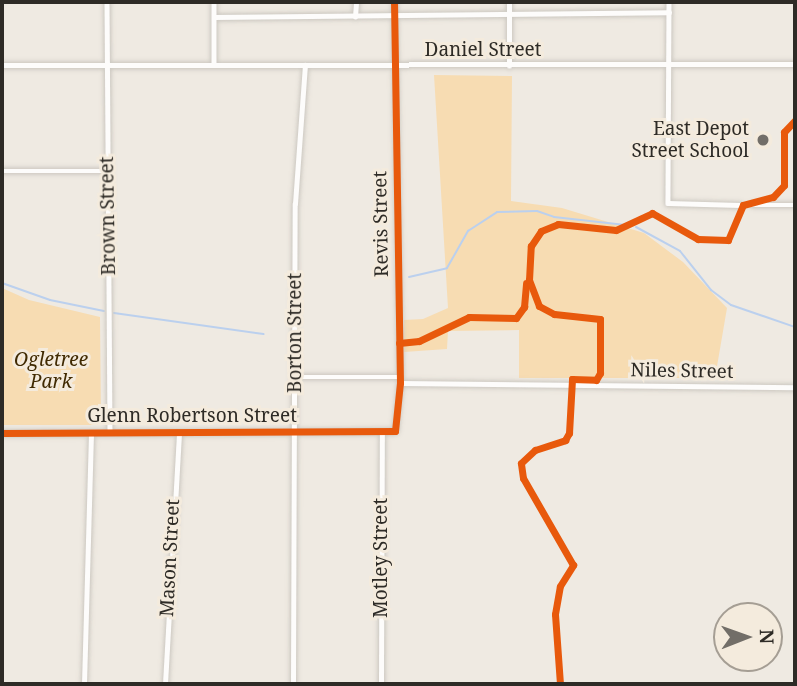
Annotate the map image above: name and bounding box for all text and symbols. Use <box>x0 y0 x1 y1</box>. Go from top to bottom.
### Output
street label: Daniel Street <box>425 39 541 61</box>
place label: East Depot Street School <box>632 118 749 162</box>
marker: East Depot Street School <box>755 132 771 148</box>
street label: Brown Street <box>96 156 120 276</box>
street label: Revis Street <box>369 171 393 277</box>
street label: Borton Street <box>284 273 306 393</box>
park label: Ogletree Park <box>14 349 88 393</box>
street label: Niles Street <box>630 359 734 383</box>
street label: Glenn Robertson Street <box>87 405 297 427</box>
street label: Mason Street <box>156 498 184 618</box>
street label: Motley Street <box>370 498 392 618</box>
north arrow <box>713 602 783 672</box>
text: N <box>754 629 780 644</box>

